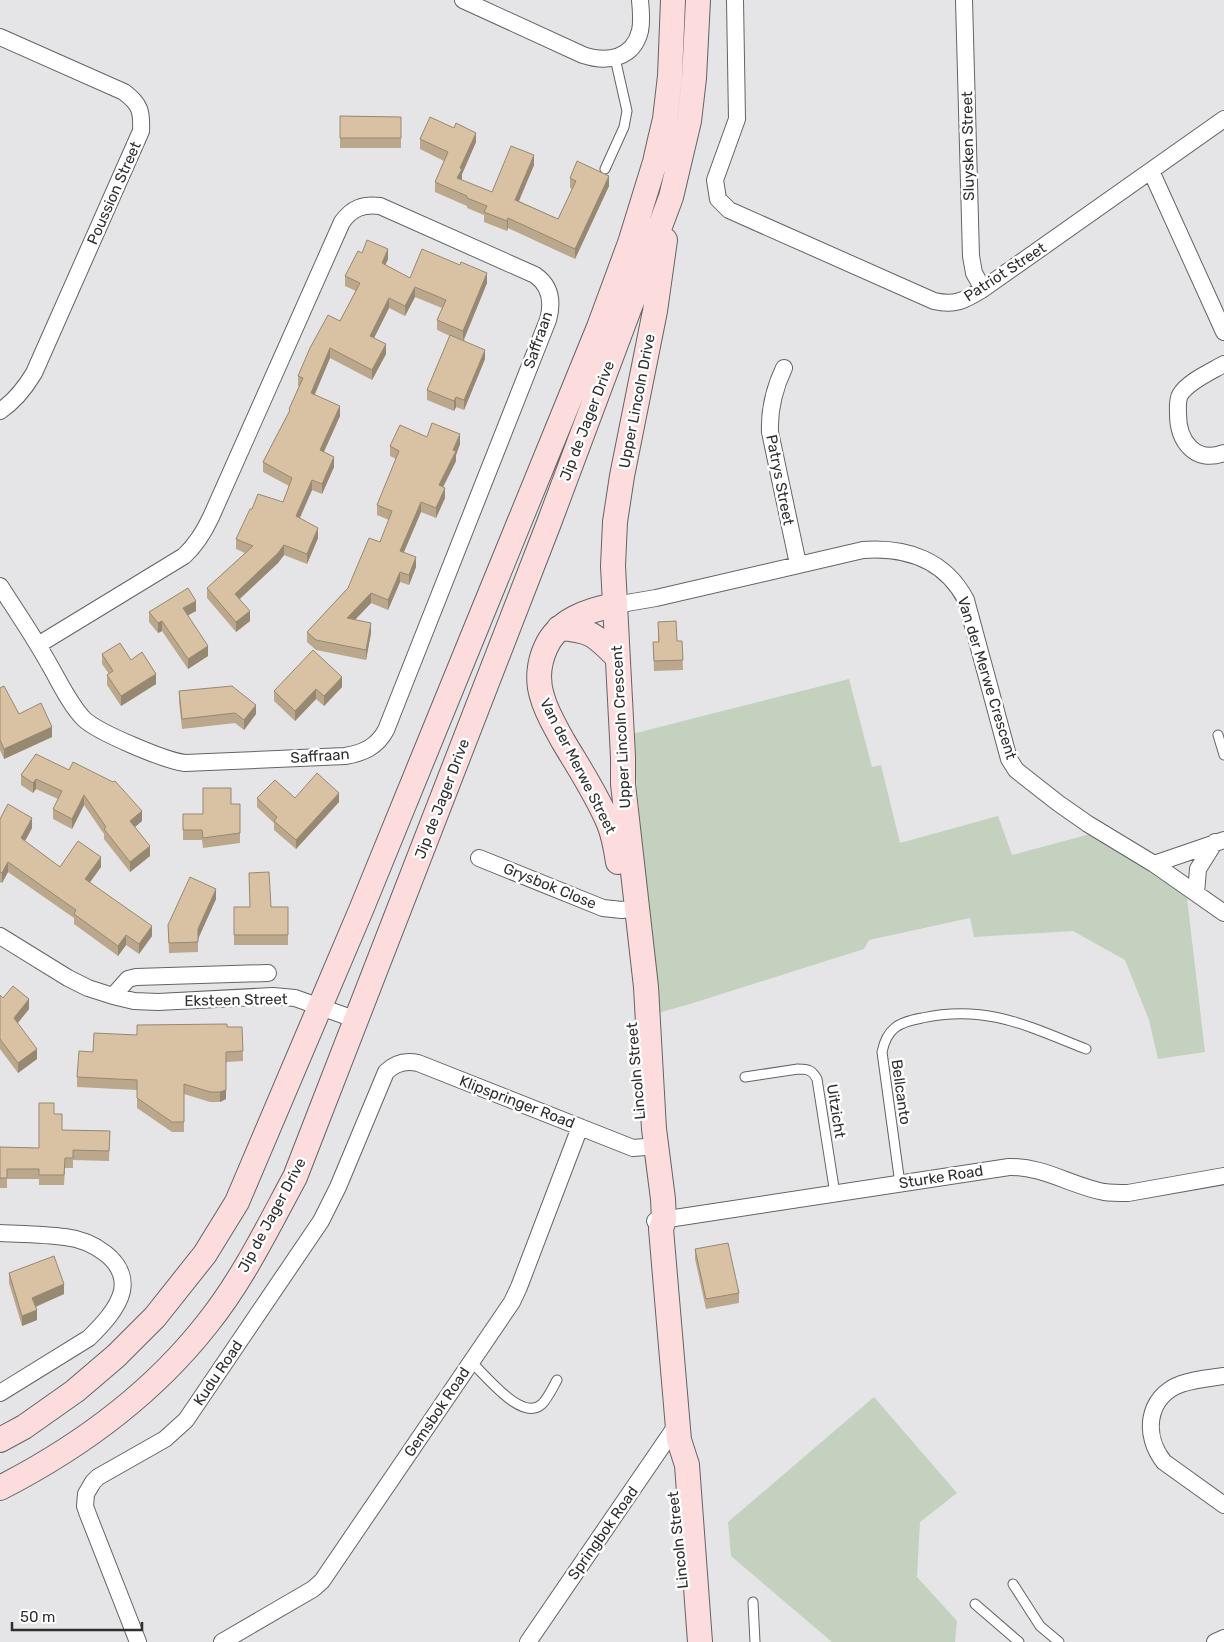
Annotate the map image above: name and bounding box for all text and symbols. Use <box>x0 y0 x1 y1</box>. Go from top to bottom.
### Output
street label: Sluysken Street <box>958 91 978 201</box>
street label: Poussion Street <box>83 139 145 247</box>
street label: Patriot Street <box>961 239 1050 305</box>
street label: Saffraan <box>520 309 556 371</box>
street label: Upper Lincoln Drive <box>615 332 659 470</box>
street label: Jip de Jager Drive <box>556 358 618 484</box>
street label: Patrys Street <box>762 433 798 527</box>
street label: Van der Merwe Crescent <box>954 594 1020 762</box>
street label: Upper Lincoln Crescent <box>608 645 634 809</box>
street label: Van der Merwe Street <box>536 695 620 837</box>
street label: Jip de Jager Drive <box>411 736 473 862</box>
street label: Saffraan <box>290 745 350 767</box>
street label: Grysbok Close <box>501 859 599 913</box>
street label: Eksteen Street <box>184 990 288 1010</box>
street label: Lincoln Street <box>623 1021 649 1121</box>
street label: Bellcanto <box>888 1058 914 1126</box>
street label: Klipspringer Road <box>457 1072 577 1132</box>
street label: Uitzicht <box>823 1083 849 1139</box>
street label: Jip de Jager Drive <box>234 1155 310 1275</box>
street label: Sturke Road <box>898 1161 984 1193</box>
street label: Kudu Road <box>190 1337 246 1409</box>
street label: Gemsbok Road <box>400 1364 474 1460</box>
street label: Springbok Road <box>564 1483 642 1583</box>
street label: Lincoln Street <box>664 1490 692 1590</box>
scale bar <box>12 1600 142 1632</box>
text: 50 m <box>20 1608 55 1626</box>

